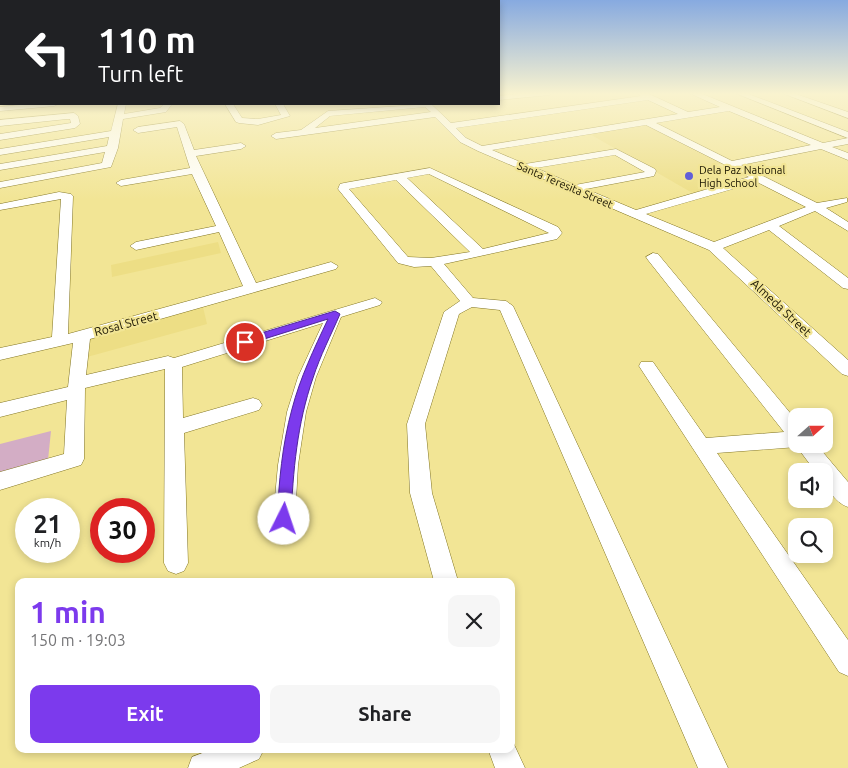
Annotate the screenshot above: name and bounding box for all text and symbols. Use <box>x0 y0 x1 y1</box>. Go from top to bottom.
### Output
icon: left <box>15 20 80 85</box>
text: 110 m <box>98 20 196 60</box>
text: Turn left <box>98 61 183 86</box>
street label: Santa Teresita Street <box>515 159 615 211</box>
place label: Dela Paz National High School <box>699 164 786 189</box>
marker: Dela Paz National High School <box>683 170 695 182</box>
street label: Almeda Street <box>749 276 814 339</box>
street label: Rosal Street <box>93 309 159 338</box>
pin <box>224 321 266 363</box>
icon: arrive <box>231 328 259 356</box>
north arrow <box>788 408 832 452</box>
map controls <box>788 408 833 563</box>
button: sound <box>788 463 833 508</box>
position arrow <box>257 492 309 544</box>
speed limit sign: 30 <box>90 498 155 563</box>
text: 21 <box>33 510 62 538</box>
button: search <box>788 518 833 563</box>
text: km/h <box>34 536 61 549</box>
text: 1 min <box>30 595 106 629</box>
button: close <box>448 595 500 647</box>
text: 150 m · 19:03 <box>30 631 126 649</box>
button: Exit <box>30 685 260 743</box>
button: Share <box>270 685 500 743</box>

